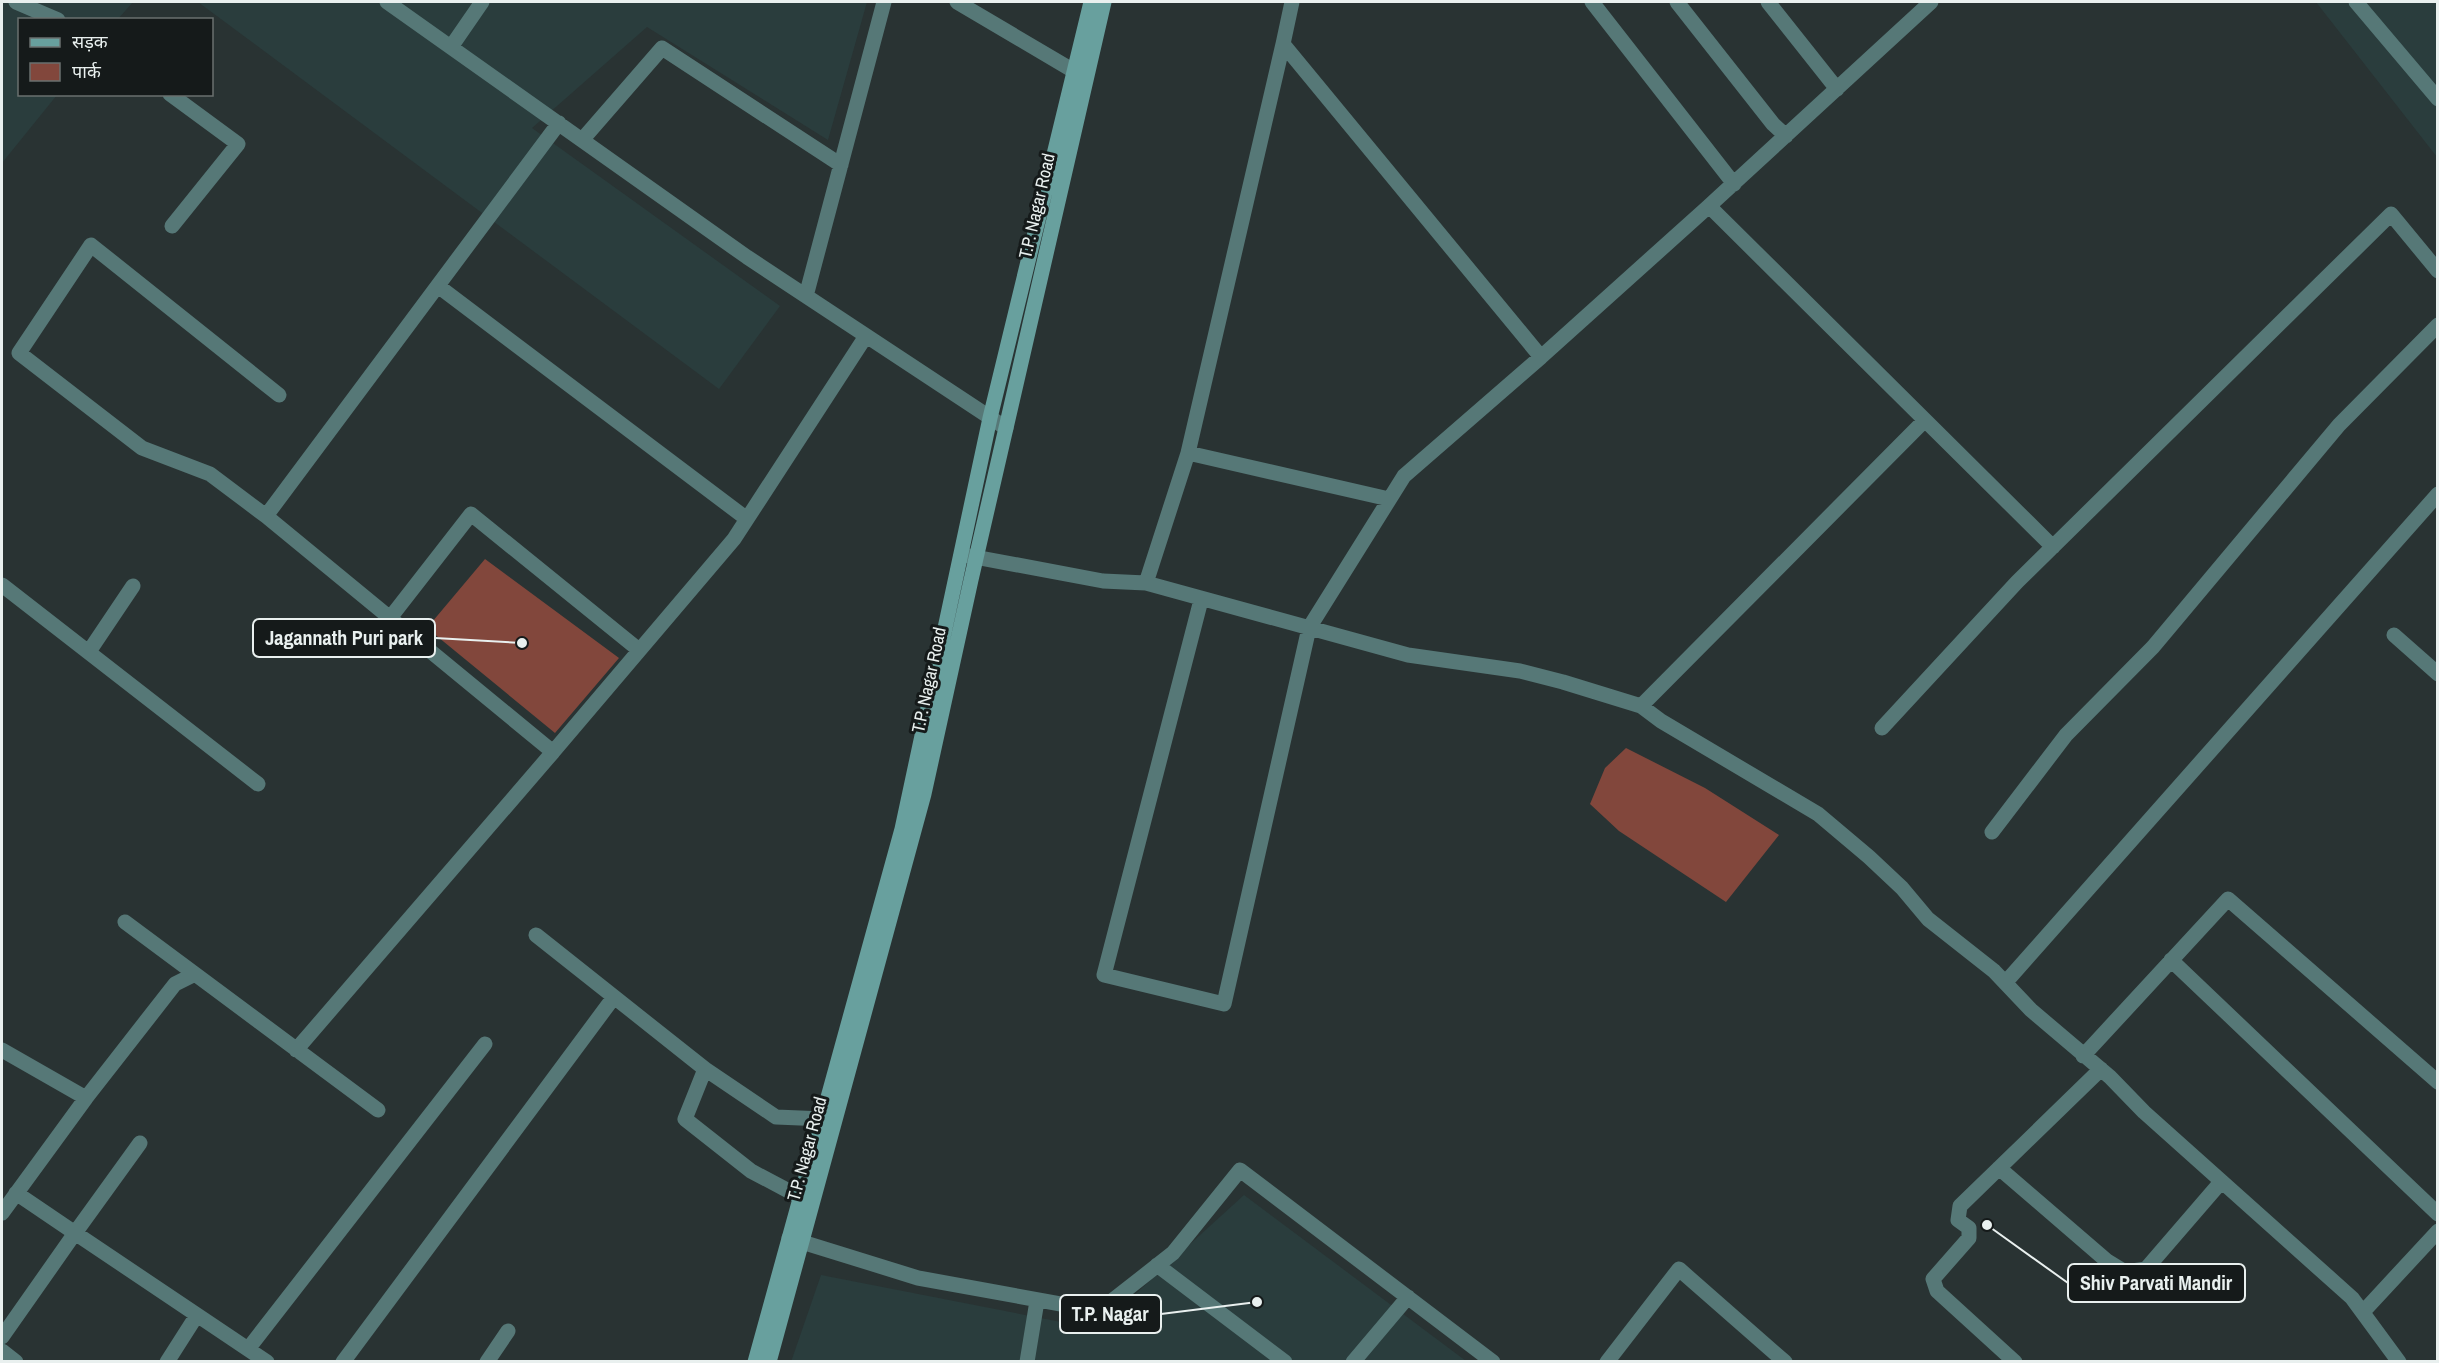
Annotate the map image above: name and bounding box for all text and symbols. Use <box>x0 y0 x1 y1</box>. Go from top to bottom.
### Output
legend <box>18 18 213 96</box>
text: सड़क <box>72 29 109 54</box>
text: पार्क <box>72 59 102 84</box>
street label: T.P. Nagar Road <box>1012 151 1061 261</box>
callout: Jagannath Puri park <box>253 619 435 657</box>
text: Jagannath Puri park <box>265 624 424 651</box>
street label: T.P. Nagar Road <box>905 625 952 735</box>
street label: T.P. Nagar Road <box>781 1094 832 1204</box>
callout: Shiv Parvati Mandir <box>2068 1264 2245 1302</box>
text: Shiv Parvati Mandir <box>2080 1269 2233 1296</box>
callout: T.P. Nagar <box>1060 1295 1161 1333</box>
text: T.P. Nagar <box>1071 1300 1149 1327</box>

